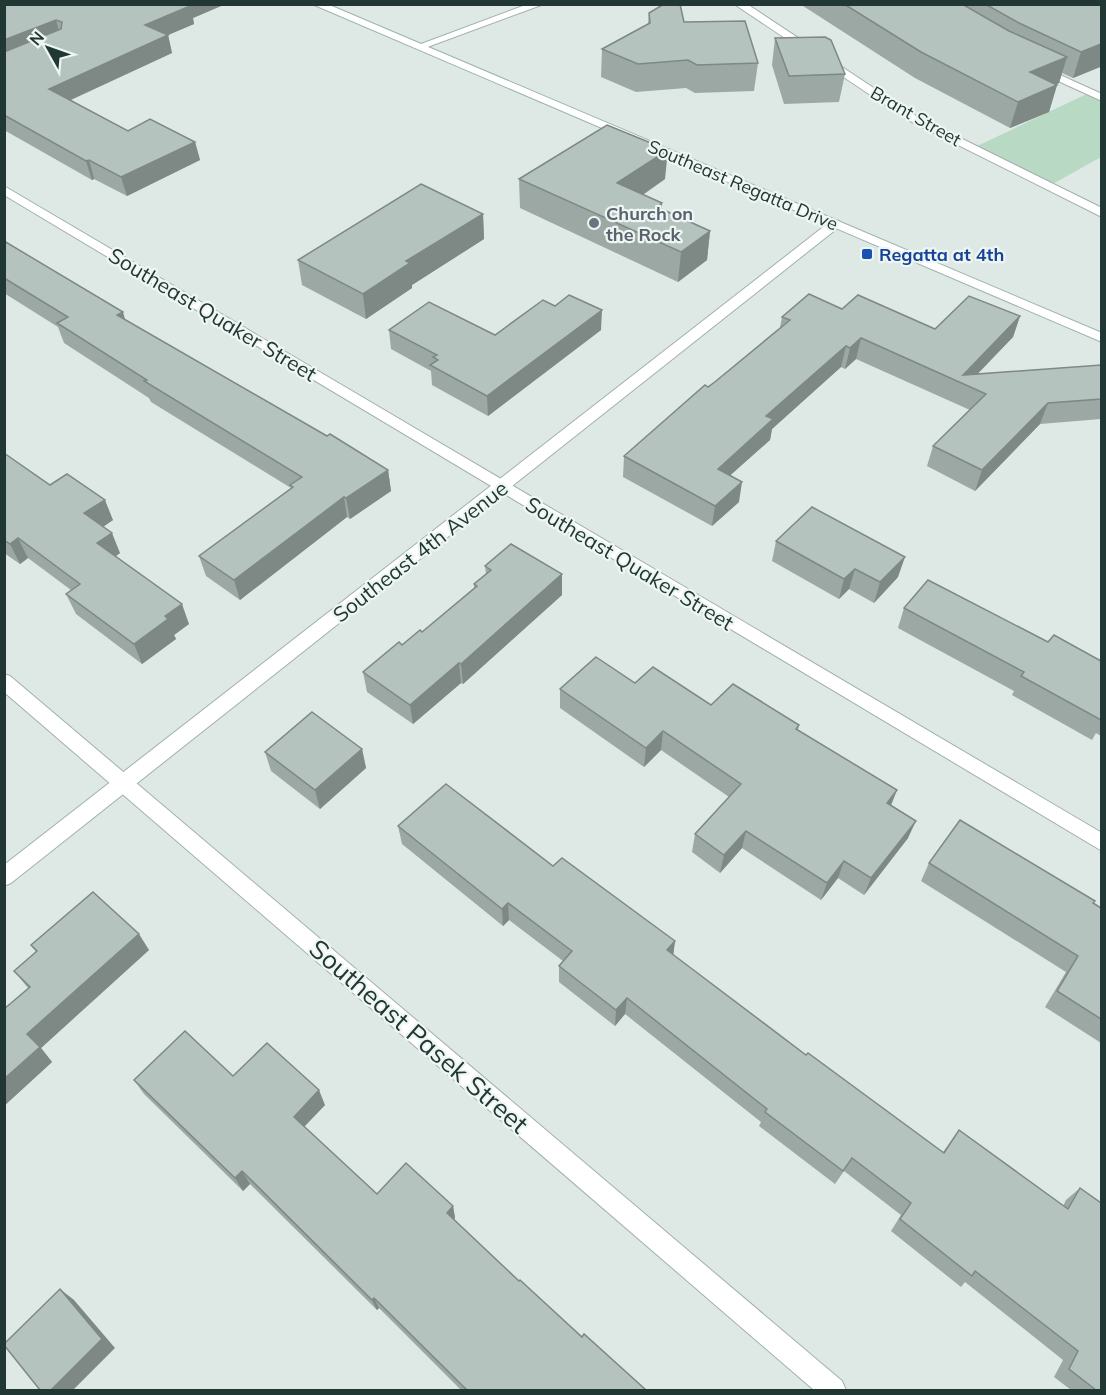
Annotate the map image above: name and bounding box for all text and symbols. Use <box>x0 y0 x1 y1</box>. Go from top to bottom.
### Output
north arrow <box>18 18 78 78</box>
text: N <box>25 27 48 49</box>
street label: Brant Street <box>867 81 965 151</box>
street label: Southeast Regatta Drive <box>645 135 841 235</box>
place label: Church on the Rock <box>606 202 693 246</box>
marker: Church on the Rock <box>587 216 601 230</box>
street label: Southeast Quaker Street <box>104 242 322 386</box>
place label: Regatta at 4th <box>879 243 1004 266</box>
marker: Regatta at 4th <box>860 247 874 261</box>
street label: Southeast 4th Avenue <box>327 475 513 627</box>
street label: Southeast Quaker Street <box>521 491 739 635</box>
street label: Southeast Pasek Street <box>303 932 535 1140</box>

